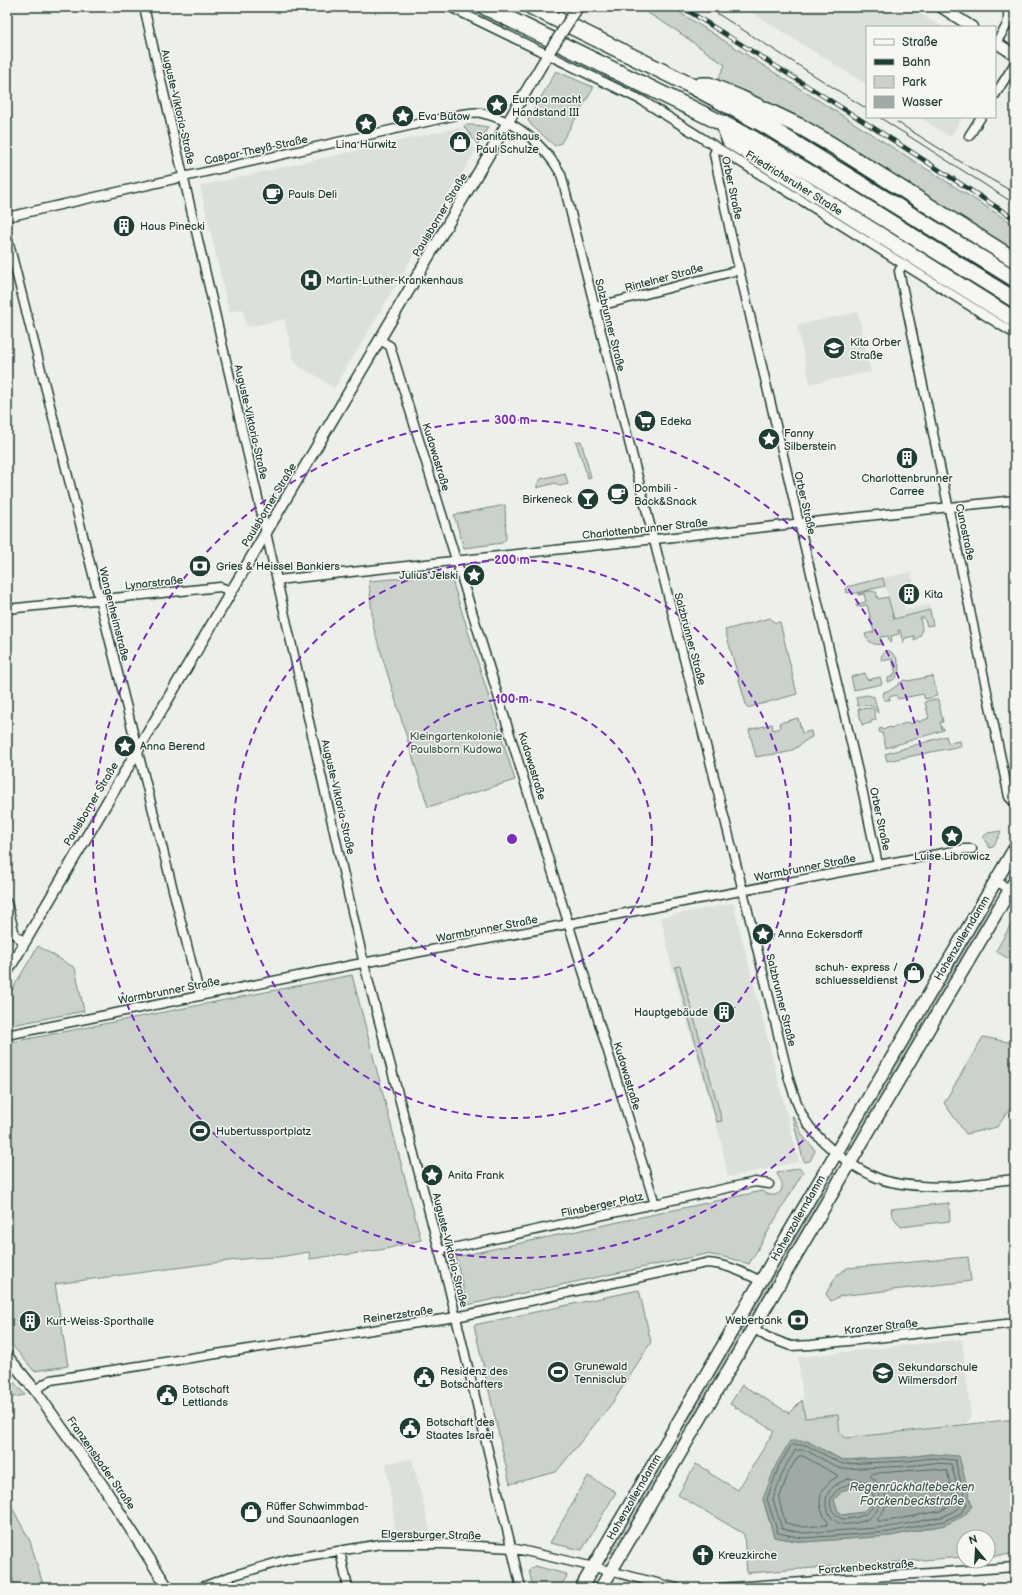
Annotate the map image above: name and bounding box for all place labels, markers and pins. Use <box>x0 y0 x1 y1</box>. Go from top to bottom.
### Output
place icon: Europa macht Handstand III <box>484 92 510 118</box>
place label: Europa macht Handstand III <box>512 93 582 119</box>
place icon: Eva Bütow <box>390 103 416 129</box>
place label: Eva Bütow <box>418 110 471 123</box>
place icon: Lina Hurwitz <box>353 111 379 137</box>
shop icon: Sanitätshaus Paul Schulze <box>447 129 473 155</box>
place label: Sanitätshaus Paul Schulze <box>476 130 540 156</box>
place label: Lina Hurwitz <box>335 138 397 151</box>
cafe icon: Pauls Deli <box>260 181 286 207</box>
place label: Pauls Deli <box>288 188 337 201</box>
building icon: Haus Pinecki <box>111 213 137 239</box>
place label: Haus Pinecki <box>140 220 205 233</box>
hospital icon: Martin-Luther-Krankenhaus <box>298 267 324 293</box>
place label: Martin-Luther-Krankenhaus <box>326 274 464 287</box>
school or university icon: Kita Orber Straße <box>821 335 847 361</box>
place label: Kita Orber Straße <box>850 336 902 362</box>
supermarket icon: Edeka <box>632 408 658 434</box>
place label: Edeka <box>660 415 692 428</box>
place icon: Fanny Silberstein <box>756 426 782 452</box>
place label: Fanny Silberstein <box>784 427 836 453</box>
building icon: Charlottenbrunner Carree <box>894 445 920 471</box>
place label: Charlottenbrunner Carree <box>861 472 954 498</box>
cafe icon: Dombili - Back&Snack <box>605 481 631 507</box>
place label: Dombili - Back&Snack <box>634 482 697 508</box>
bar icon: Birkeneck <box>575 486 601 512</box>
place label: Birkeneck <box>522 493 573 506</box>
bank icon: Gries & Heissel Bankiers <box>187 553 213 579</box>
place label: Gries & Heissel Bankiers <box>216 560 340 573</box>
place icon: Julius Jelski <box>461 562 487 588</box>
place label: Julius Jelski <box>399 569 458 582</box>
building icon: Kita <box>896 581 922 607</box>
place label: Kita <box>924 588 943 601</box>
place icon: Anna Berend <box>112 733 138 759</box>
place label: Anna Berend <box>140 740 205 753</box>
place icon: Luise Librowicz <box>939 823 965 849</box>
centre of rings <box>505 832 519 846</box>
place label: Luise Librowicz <box>914 850 991 863</box>
place icon: Anna Eckersdorff <box>750 921 776 947</box>
place label: Anna Eckersdorff <box>778 928 863 941</box>
shop icon: schuh- express / schluesseldienst <box>901 960 927 986</box>
place label: schuh- express / schluesseldienst <box>815 961 899 987</box>
building icon: Hauptgebäude <box>711 999 737 1025</box>
place label: Hauptgebäude <box>634 1006 708 1019</box>
sports icon: Hubertussportplatz <box>187 1118 213 1144</box>
place label: Hubertussportplatz <box>216 1125 312 1138</box>
place icon: Anita Frank <box>419 1162 445 1188</box>
place label: Anita Frank <box>448 1169 504 1182</box>
bank icon: Weberbank <box>785 1307 811 1333</box>
building icon: Kurt-Weiss-Sporthalle <box>17 1308 43 1334</box>
place label: Weberbank <box>725 1314 783 1327</box>
place label: Kurt-Weiss-Sporthalle <box>46 1315 154 1328</box>
sports icon: Grunewald Tennisclub <box>545 1359 571 1385</box>
place label: Grunewald Tennisclub <box>574 1360 627 1386</box>
school or university icon: Sekundarschule Wilmersdorf <box>870 1360 896 1386</box>
place label: Sekundarschule Wilmersdorf <box>898 1361 978 1387</box>
public building icon: Residenz des Botschafters <box>411 1364 437 1390</box>
place label: Residenz des Botschafters <box>440 1365 508 1391</box>
public building icon: Botschaft Lettlands <box>154 1382 180 1408</box>
place label: Botschaft Lettlands <box>182 1383 230 1409</box>
public building icon: Botschaft des Staates Israel <box>397 1415 423 1441</box>
place label: Botschaft des Staates Israel <box>426 1416 495 1442</box>
shop icon: Rüffer Schwimmbad- und Saunaanlagen <box>238 1499 264 1525</box>
place label: Rüffer Schwimmbad- und Saunaanlagen <box>266 1500 368 1526</box>
church icon: Kreuzkirche <box>690 1542 716 1568</box>
place label: Kreuzkirche <box>718 1549 777 1562</box>

